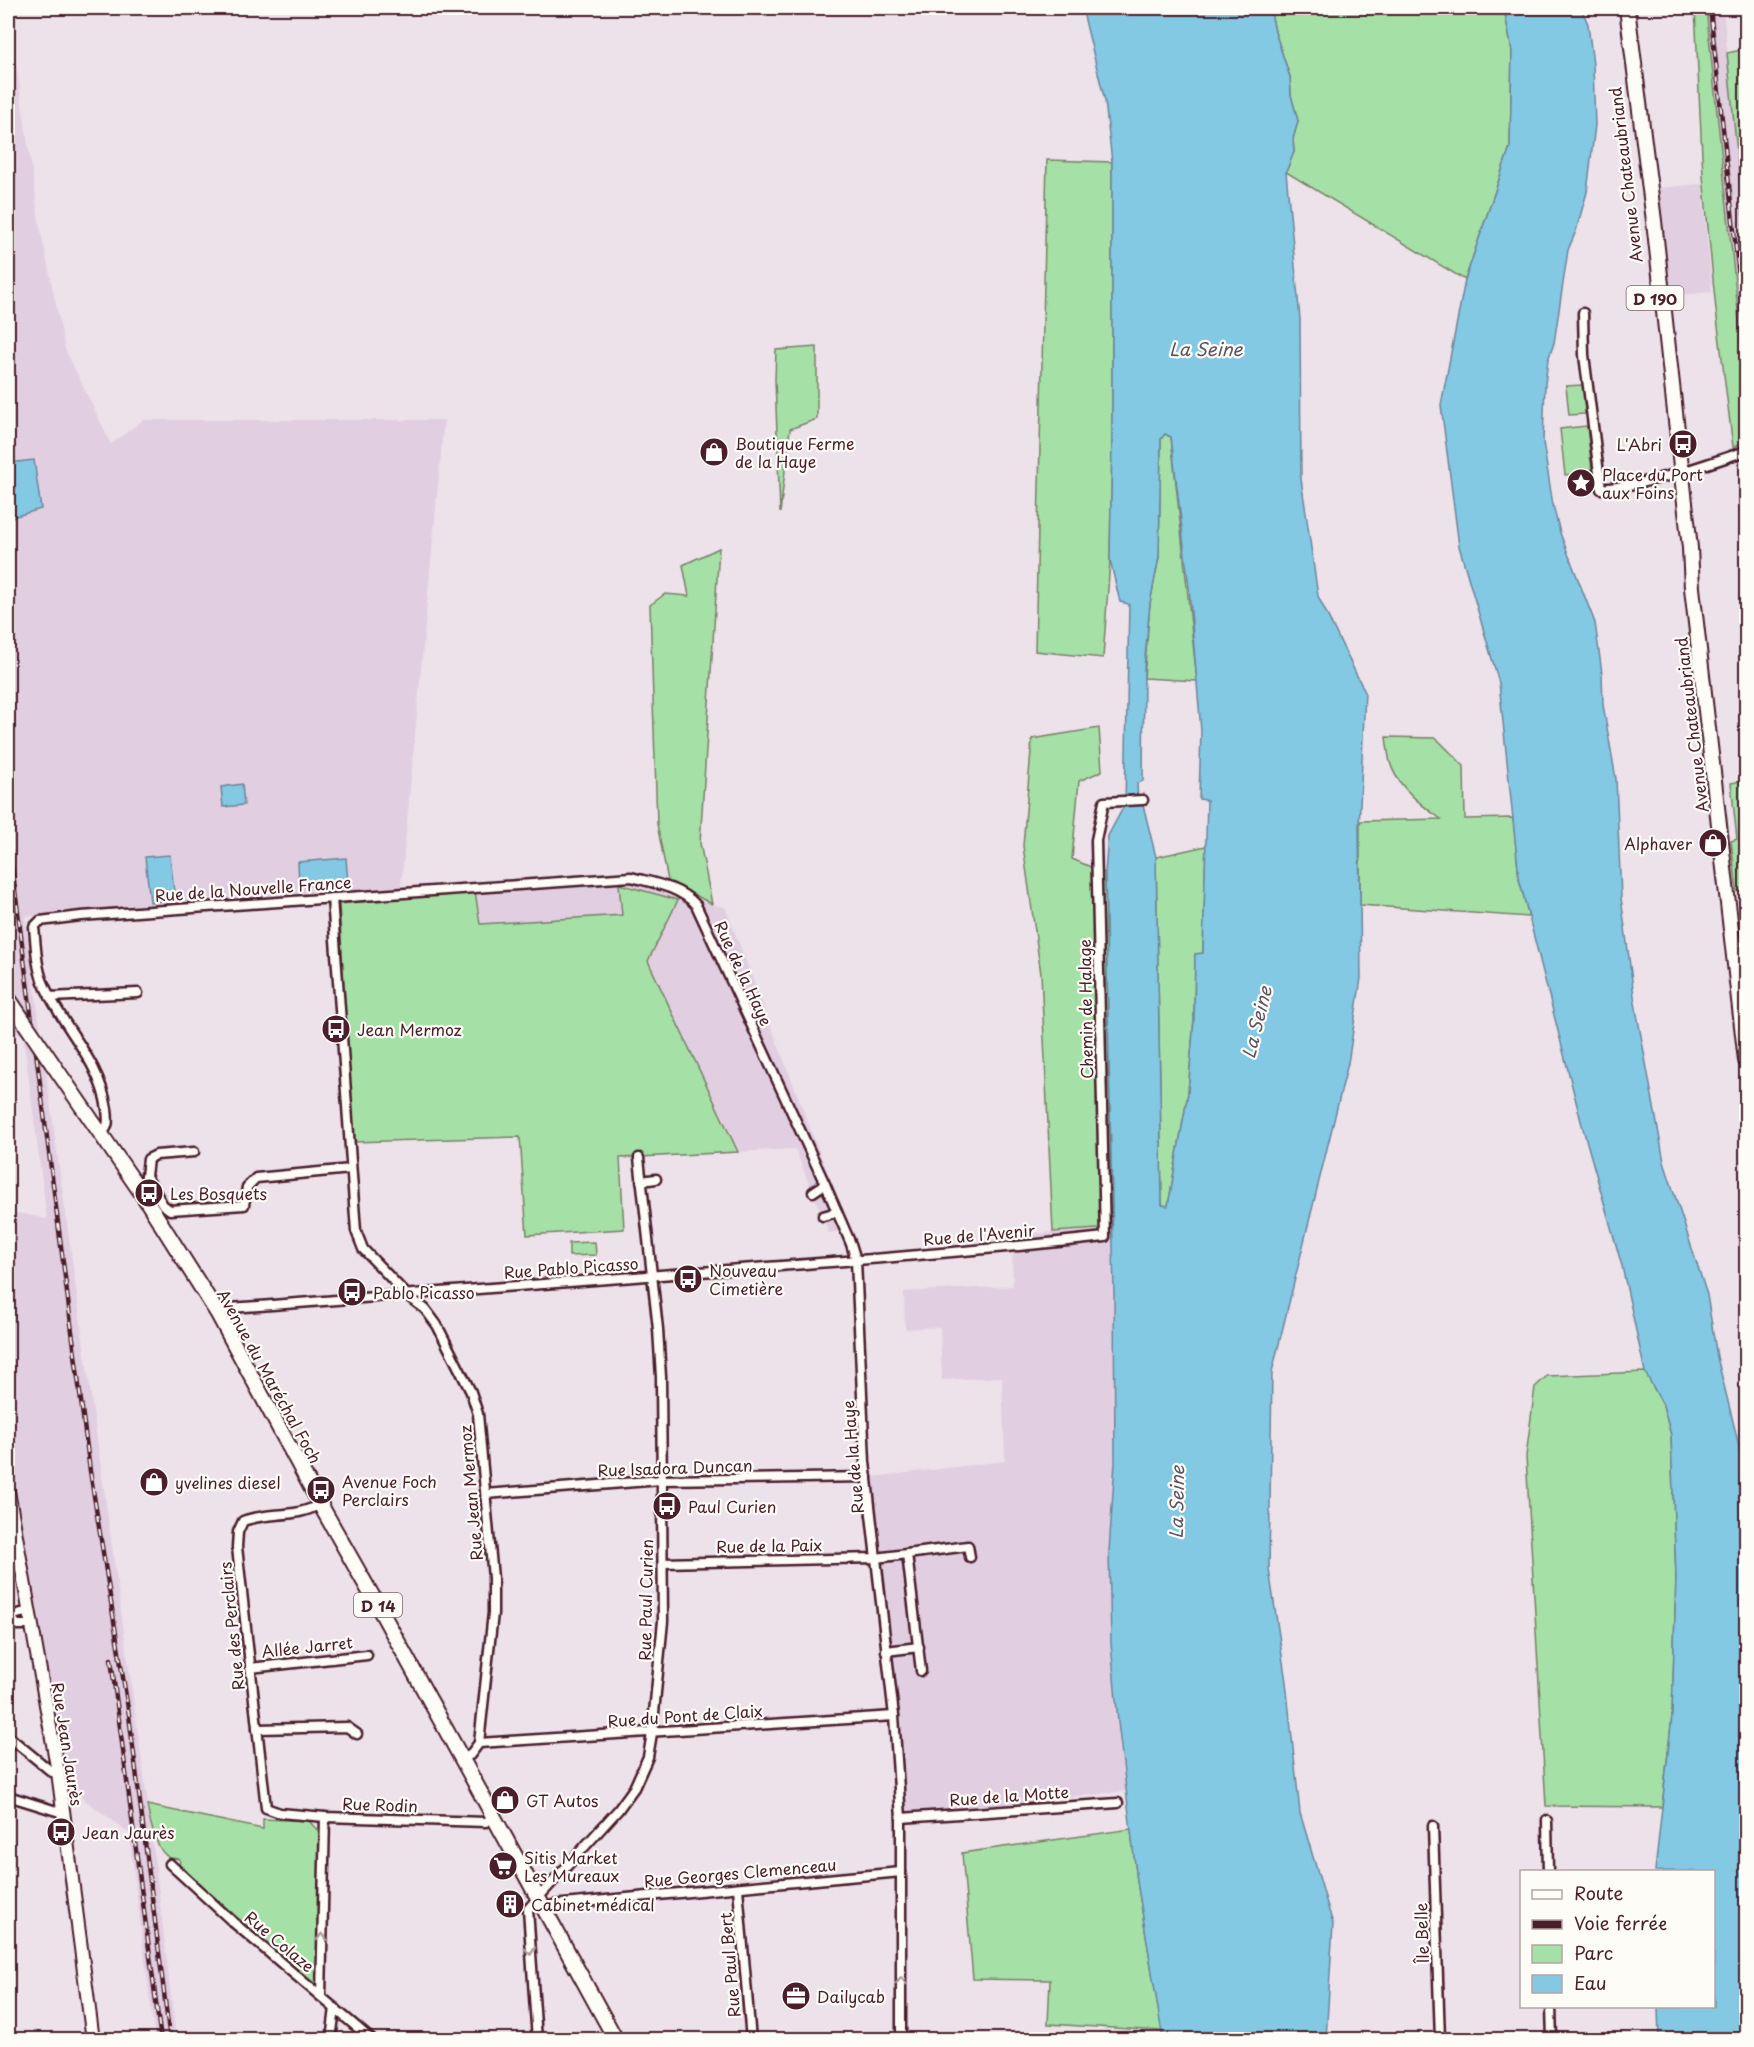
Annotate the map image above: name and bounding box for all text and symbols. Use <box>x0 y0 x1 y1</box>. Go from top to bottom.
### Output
street label: Avenue Chateaubriand <box>1602 86 1648 264</box>
road number: D 190 <box>1626 286 1684 310</box>
water label: La Seine <box>1169 335 1244 362</box>
bus stop icon: L'Abri <box>1667 428 1699 460</box>
place label: Boutique Ferme de la Haye <box>735 431 855 473</box>
place label: L'Abri <box>1617 432 1662 456</box>
shop icon: Boutique Ferme de la Haye <box>698 436 730 468</box>
place label: Place du Port aux Foins <box>1602 462 1703 504</box>
place icon: Place du Port aux Foins <box>1565 467 1597 499</box>
street label: Avenue Chateaubriand <box>1668 636 1714 814</box>
shop icon: Alphaver <box>1697 827 1729 859</box>
place label: Alphaver <box>1624 831 1693 855</box>
street label: Rue de la Nouvelle France <box>154 869 352 907</box>
street label: Rue de la Haye <box>709 917 779 1029</box>
street label: Chemin de Halage <box>1072 939 1098 1079</box>
water label: La Seine <box>1234 982 1278 1061</box>
bus stop icon: Jean Mermoz <box>320 1013 352 1045</box>
place label: Jean Mermoz <box>357 1017 462 1041</box>
bus stop icon: Les Bosquets <box>133 1177 165 1209</box>
place label: Les Bosquets <box>170 1181 267 1205</box>
street label: Rue de l'Avenir <box>922 1217 1037 1251</box>
street label: Rue Pablo Picasso <box>503 1250 639 1284</box>
place label: Nouveau Cimetière <box>709 1258 784 1300</box>
bus stop icon: Nouveau Cimetière <box>672 1263 704 1295</box>
bus stop icon: Pablo Picasso <box>336 1276 368 1308</box>
place label: Pablo Picasso <box>373 1280 475 1304</box>
street label: Avenue du Maréchal Foch <box>212 1284 328 1468</box>
street label: Rue de la Haye <box>835 1399 869 1515</box>
street label: Rue Jean Mermoz <box>452 1424 488 1562</box>
street label: Rue Isadora Duncan <box>597 1452 753 1482</box>
water label: La Seine <box>1162 1464 1190 1539</box>
shop icon: yvelines diesel <box>138 1466 170 1498</box>
place label: Avenue Foch Perclairs <box>342 1469 437 1511</box>
place label: yvelines diesel <box>175 1470 281 1494</box>
bus stop icon: Avenue Foch Perclairs <box>305 1474 337 1506</box>
bus stop icon: Paul Curien <box>651 1490 683 1522</box>
place label: Paul Curien <box>688 1494 776 1518</box>
street label: Rue de la Paix <box>716 1532 822 1558</box>
street label: Rue Paul Curien <box>632 1539 658 1661</box>
street label: Rue des Perclairs <box>212 1561 250 1691</box>
road number: D 14 <box>354 1593 402 1617</box>
street label: Allée Jarret <box>260 1629 354 1663</box>
street label: Rue Jean Jaurès <box>46 1681 90 1807</box>
street label: Rue du Pont de Claix <box>607 1698 763 1732</box>
street label: Rue de la Motte <box>949 1779 1069 1811</box>
shop icon: GT Autos <box>489 1784 521 1816</box>
place label: GT Autos <box>526 1788 599 1812</box>
street label: Rue Rodin <box>342 1791 418 1817</box>
bus stop icon: Jean Jaurès <box>45 1816 77 1848</box>
place label: Jean Jaurès <box>82 1820 175 1844</box>
place label: Sitis Market Les Mureaux <box>524 1845 619 1887</box>
supermarket icon: Sitis Market Les Mureaux <box>487 1850 519 1882</box>
street label: Rue Georges Clemenceau <box>643 1852 837 1892</box>
legend <box>1520 1870 1715 2008</box>
text: Route <box>1574 1879 1624 1906</box>
building icon: Cabinet médical <box>494 1888 526 1920</box>
place label: Cabinet médical <box>531 1892 655 1916</box>
street label: Île Belle <box>1408 1902 1434 1964</box>
street label: Rue Colaze <box>240 1905 320 1977</box>
text: Voie ferrée <box>1574 1909 1667 1936</box>
street label: Rue Paul Bert <box>712 1911 746 2018</box>
one-way arrow <box>316 1933 328 1942</box>
text: Parc <box>1574 1939 1613 1966</box>
one-way arrow <box>523 1946 536 1955</box>
text: Eau <box>1574 1969 1606 1996</box>
one-way arrow <box>895 1977 907 1986</box>
office icon: Dailycab <box>780 1980 812 2012</box>
place label: Dailycab <box>817 1984 885 2008</box>

